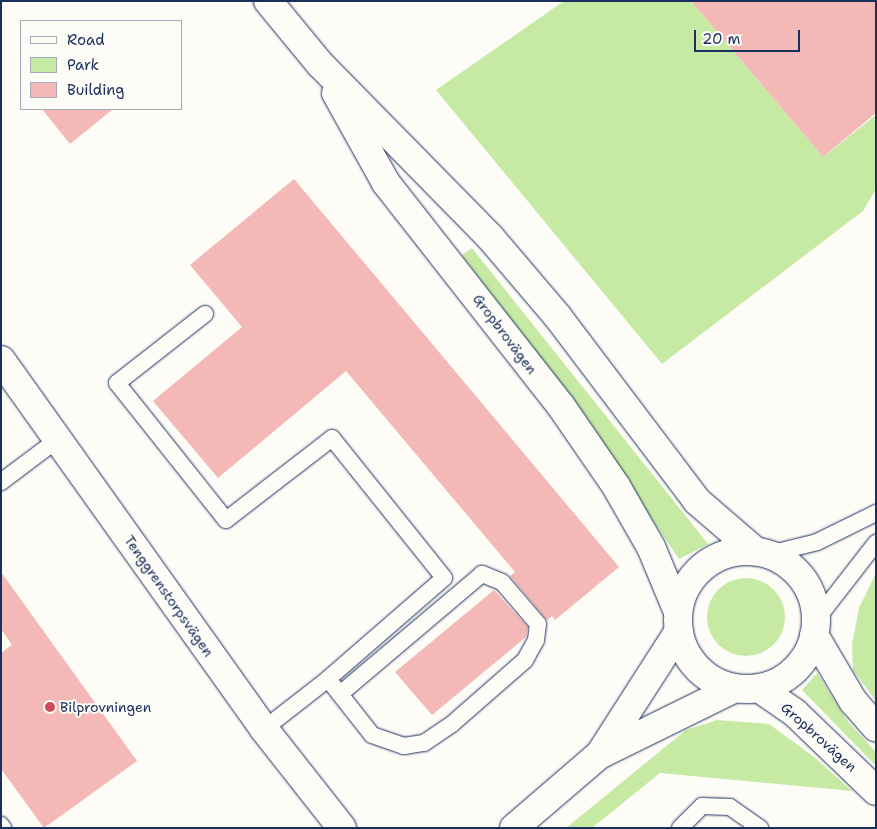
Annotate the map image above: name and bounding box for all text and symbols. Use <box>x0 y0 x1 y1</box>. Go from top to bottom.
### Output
legend <box>20 20 182 110</box>
scale bar <box>697 20 803 52</box>
text: 20 m <box>702 29 741 49</box>
text: Road <box>67 30 105 50</box>
text: Park <box>67 55 99 75</box>
text: Building <box>67 80 124 100</box>
street label: Gropbrovägen <box>469 291 541 377</box>
street label: Tenggrenstorpsvägen <box>121 532 217 660</box>
place label: Bilprovningen <box>60 699 151 715</box>
street label: Gropbrovägen <box>778 699 860 775</box>
marker: Bilprovningen <box>44 701 56 713</box>

